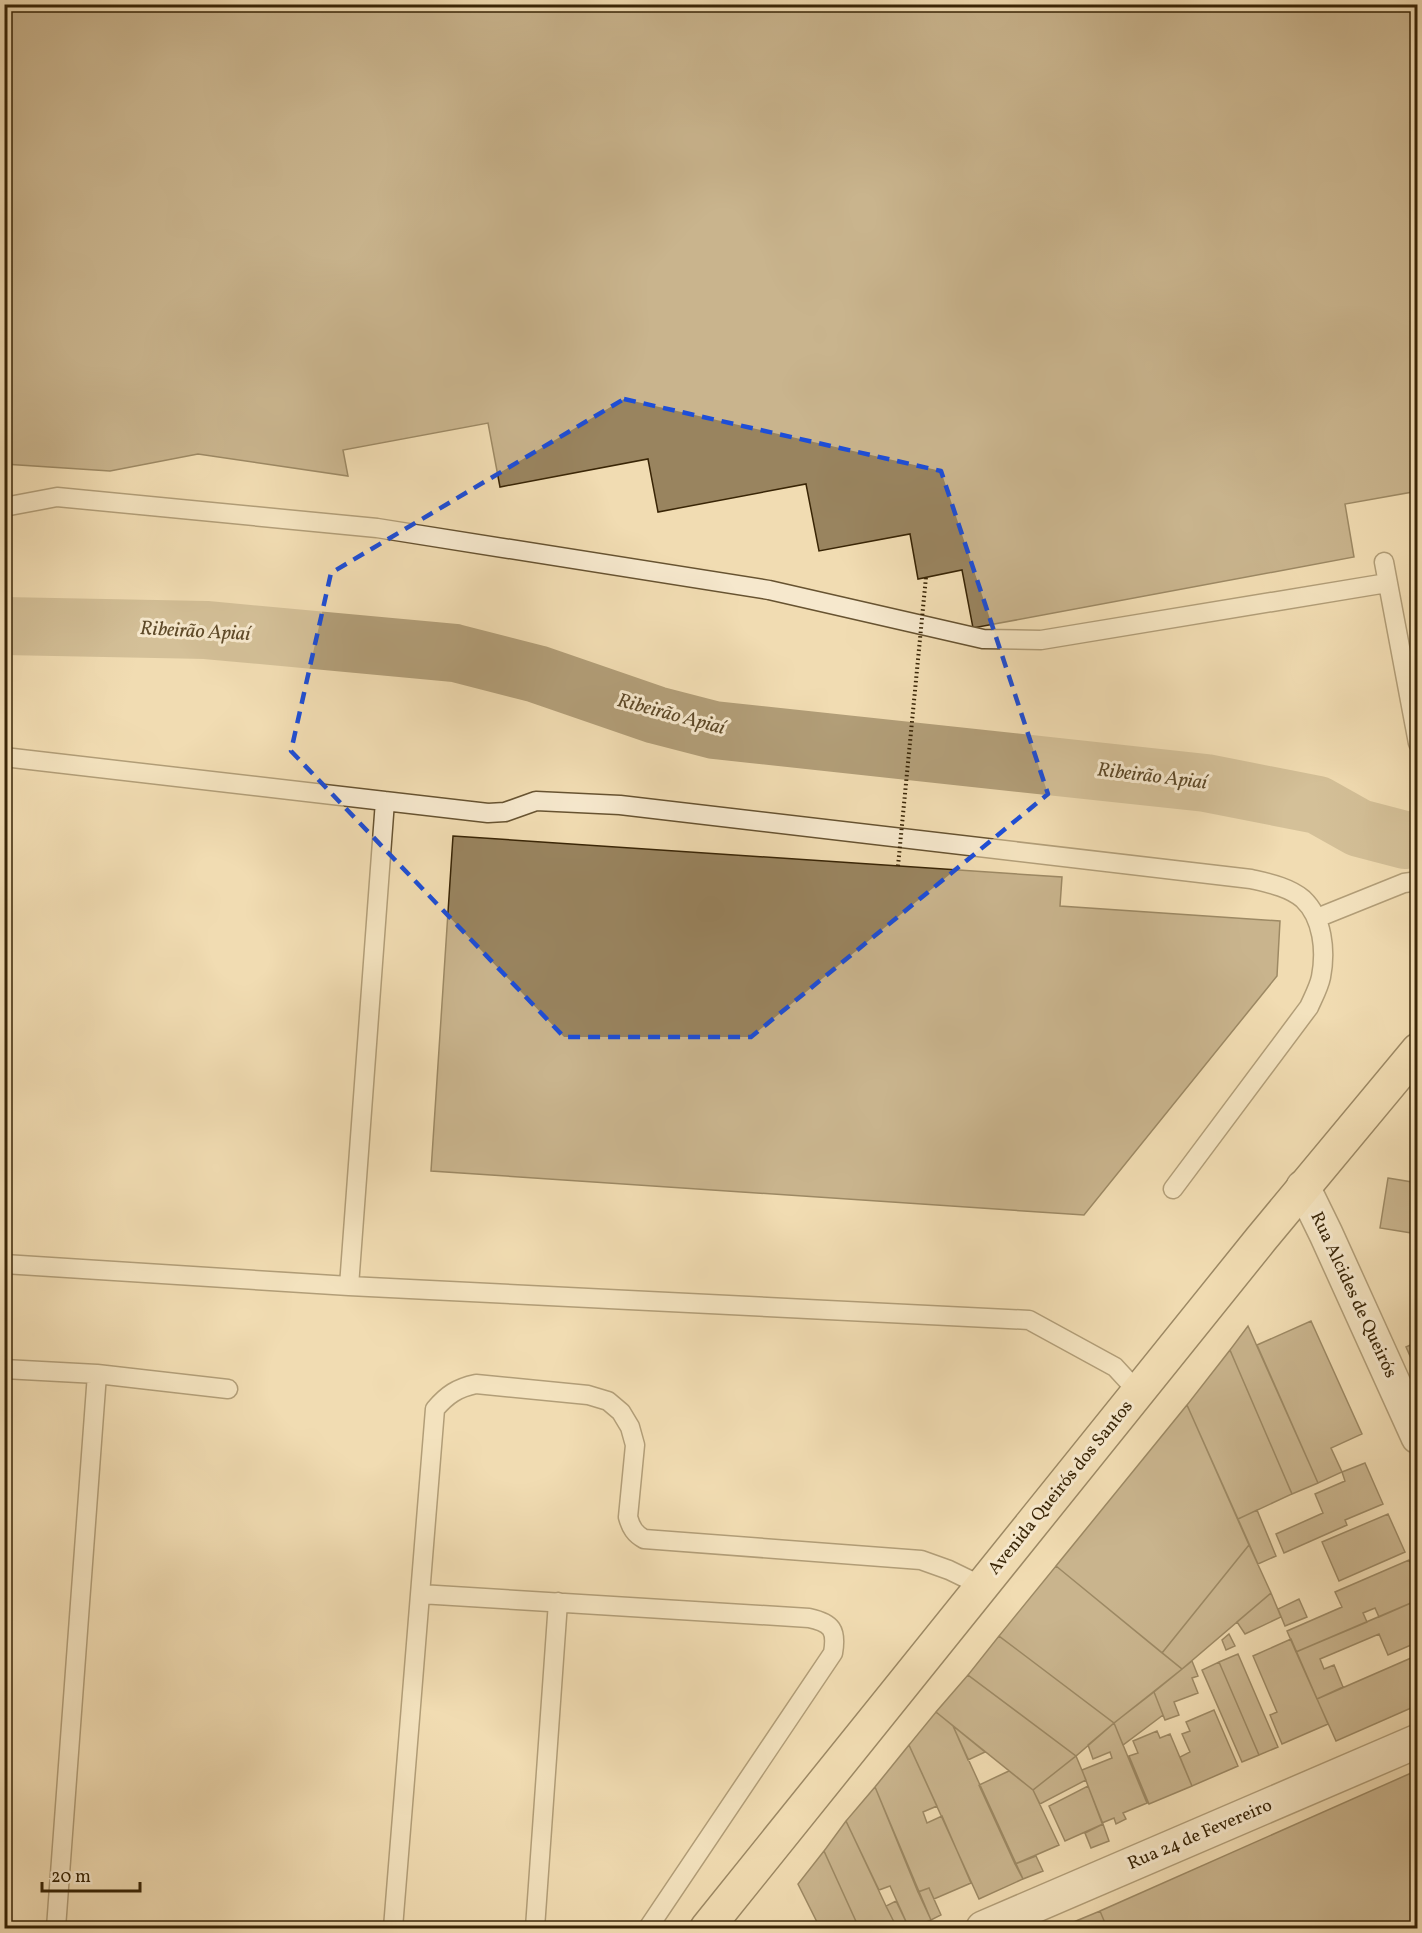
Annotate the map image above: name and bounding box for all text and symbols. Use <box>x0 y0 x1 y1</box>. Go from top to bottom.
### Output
water label: Ribeirão Apiaí <box>139 615 253 649</box>
water label: Ribeirão Apiaí <box>614 687 730 743</box>
water label: Ribeirão Apiaí <box>1095 756 1211 798</box>
street label: Rua Alcides de Queirós <box>1303 1208 1403 1382</box>
street label: Avenida Queirós dos Santos <box>983 1395 1139 1581</box>
street label: Rua 24 de Fevereiro <box>1124 1793 1276 1877</box>
scale bar <box>42 1855 140 1893</box>
text: 20 m <box>51 1865 91 1890</box>

